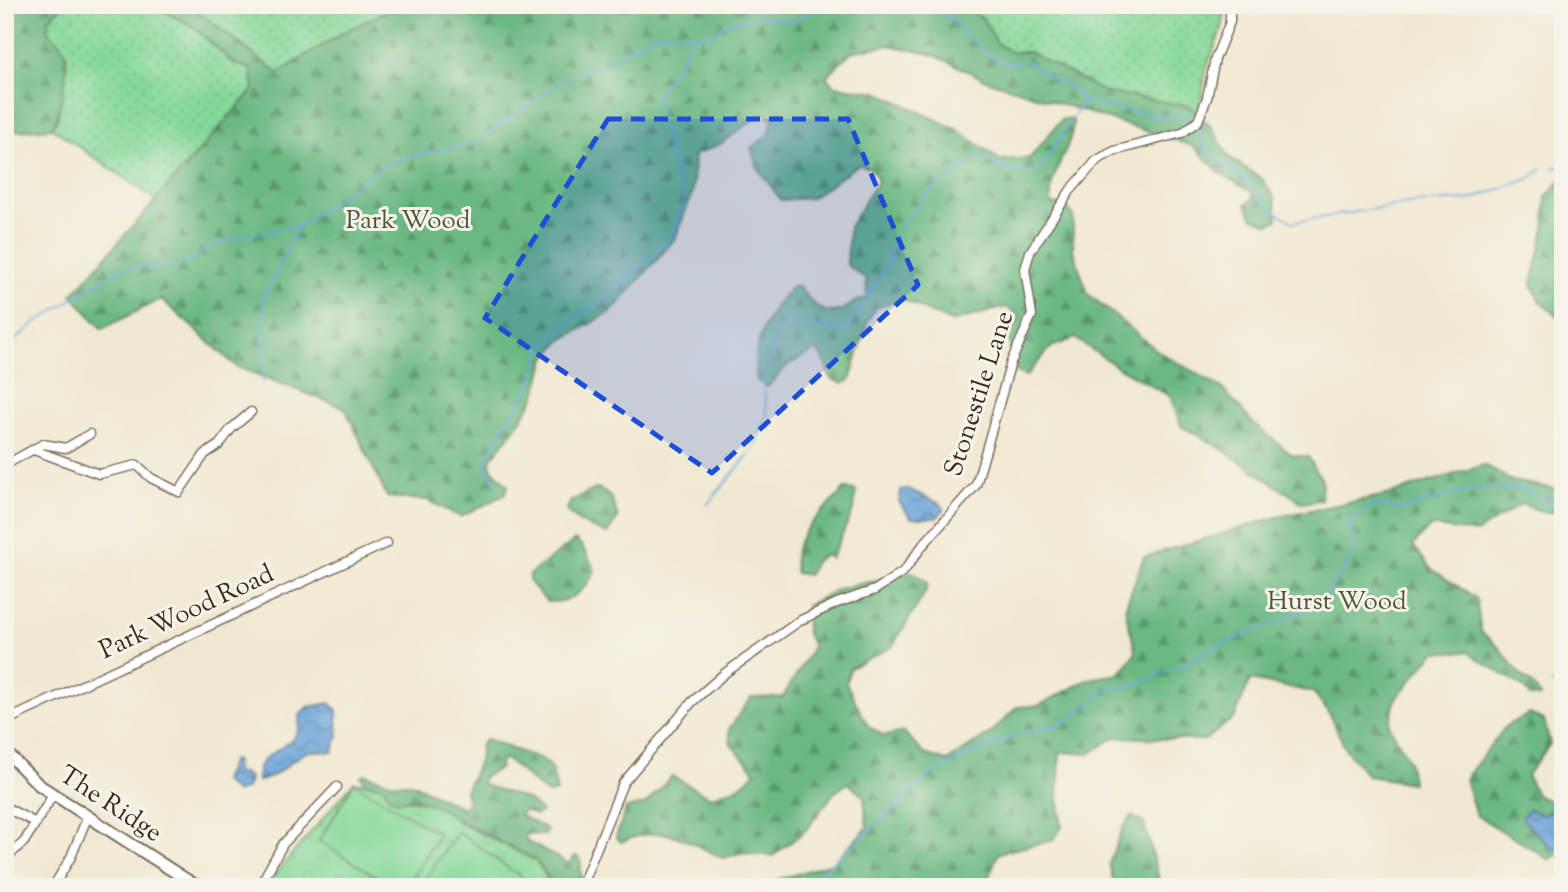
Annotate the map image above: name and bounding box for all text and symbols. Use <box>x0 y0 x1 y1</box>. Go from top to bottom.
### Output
park label: Park Wood <box>346 203 471 240</box>
street label: Stonestile Lane <box>936 307 1024 481</box>
street label: Park Wood Road <box>94 556 281 670</box>
park label: Hurst Wood <box>1267 584 1407 621</box>
street label: The Ridge <box>51 758 169 852</box>

